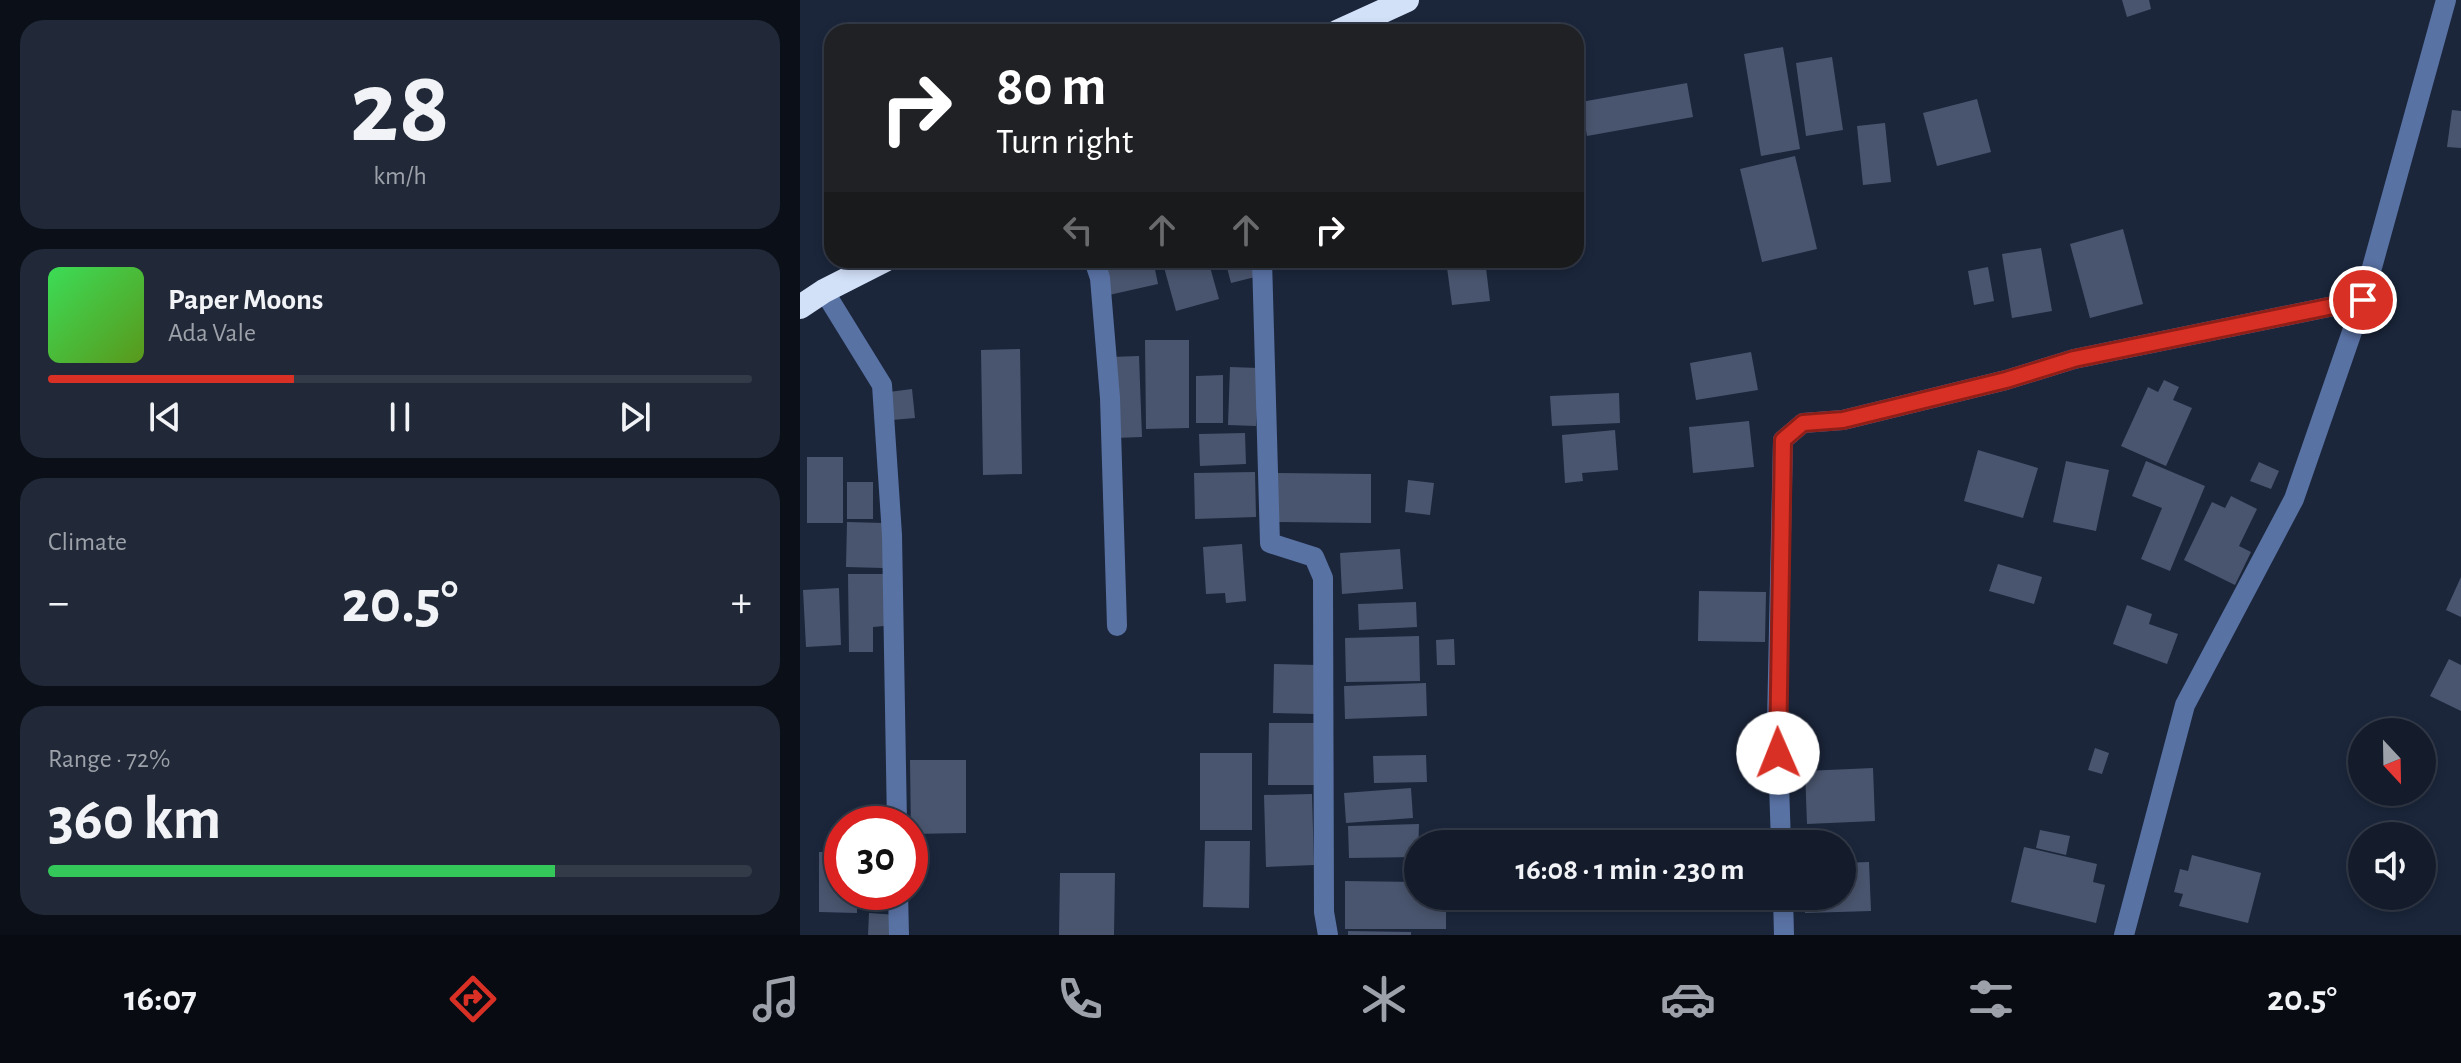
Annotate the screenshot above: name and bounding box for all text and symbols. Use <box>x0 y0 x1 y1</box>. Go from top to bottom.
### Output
icon: right <box>864 56 968 160</box>
text: 28 <box>350 57 450 161</box>
text: 80 m <box>996 59 1106 115</box>
text: Turn right <box>996 124 1133 160</box>
text: km/h <box>373 163 427 189</box>
icon: left <box>1056 208 1100 252</box>
icon: ahead <box>1140 208 1184 252</box>
icon: ahead <box>1224 208 1268 252</box>
icon: right <box>1308 208 1352 252</box>
pin <box>2329 266 2397 334</box>
icon: arrive <box>2341 278 2385 322</box>
text: Paper Moons <box>168 285 323 315</box>
text: Ada Vale <box>168 320 256 346</box>
icon: previous <box>143 395 187 439</box>
icon: pause <box>378 395 422 439</box>
icon: next <box>613 395 657 439</box>
text: Climate <box>48 529 127 555</box>
text: 20.5° <box>342 573 458 633</box>
text: − <box>48 581 69 625</box>
text: + <box>731 581 752 625</box>
position arrow <box>1736 711 1820 795</box>
north arrow <box>2348 718 2436 806</box>
map controls <box>2348 718 2436 910</box>
text: Range · 72% <box>48 746 170 772</box>
text: 360 km <box>48 790 221 850</box>
speed limit sign: 30 <box>824 806 928 910</box>
button: sound <box>2348 822 2436 910</box>
text: 16:08 · 1 min · 230 m <box>1515 855 1745 885</box>
icon: directions <box>445 971 501 1027</box>
icon: music <box>748 971 804 1027</box>
icon: phone <box>1052 971 1108 1027</box>
icon: climate <box>1356 971 1412 1027</box>
icon: car <box>1660 971 1716 1027</box>
icon: filters <box>1963 971 2019 1027</box>
text: 16:07 <box>124 981 197 1017</box>
text: 20.5° <box>2267 981 2337 1017</box>

